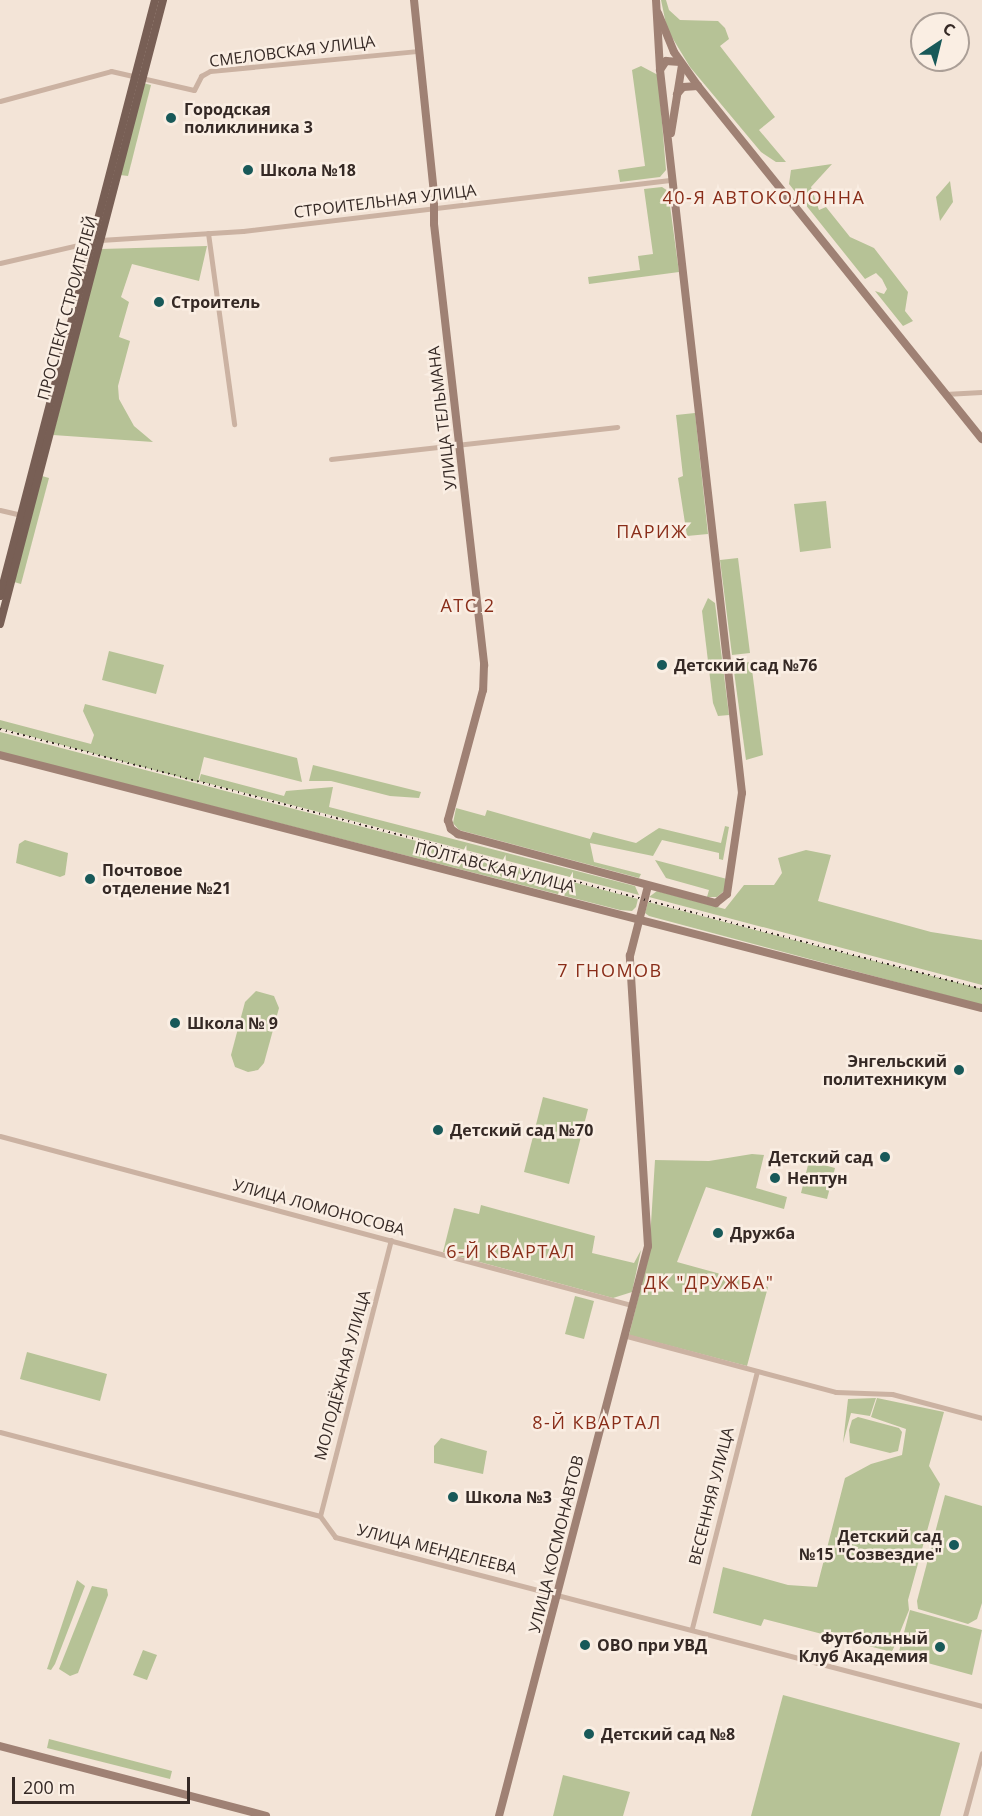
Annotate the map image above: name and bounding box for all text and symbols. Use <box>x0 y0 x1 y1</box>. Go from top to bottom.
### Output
north arrow <box>910 12 970 72</box>
text: С <box>939 17 960 41</box>
street label: СМЕЛОВСКАЯ УЛИЦА <box>208 31 376 71</box>
place label: Городская поликлиника 3 <box>184 99 313 137</box>
marker: Городская поликлиника 3 <box>162 109 180 127</box>
place label: Школа №18 <box>260 160 356 180</box>
marker: Школа №18 <box>241 163 255 177</box>
street label: СТРОИТЕЛЬНАЯ УЛИЦА <box>293 180 477 222</box>
district label: 40-Я АВТОКОЛОННА <box>663 186 865 208</box>
street label: ПРОСПЕКТ СТРОИТЕЛЕЙ <box>33 214 101 402</box>
place label: Строитель <box>171 292 260 312</box>
marker: Строитель <box>152 295 166 309</box>
street label: УЛИЦА ТЕЛЬМАНА <box>424 345 460 491</box>
district label: ПАРИЖ <box>616 520 688 542</box>
district label: АТС 2 <box>440 594 496 616</box>
place label: Детский сад №76 <box>674 655 817 675</box>
marker: Детский сад №76 <box>655 658 669 672</box>
street label: ПОЛТАВСКАЯ УЛИЦА <box>413 838 577 896</box>
place label: Почтовое отделение №21 <box>102 860 231 898</box>
marker: Почтовое отделение №21 <box>83 872 97 886</box>
district label: 7 ГНОМОВ <box>557 959 663 981</box>
place label: Школа № 9 <box>187 1013 278 1033</box>
marker: Школа № 9 <box>168 1016 182 1030</box>
place label: Энгельский политехникум <box>823 1051 947 1089</box>
marker: Энгельский политехникум <box>952 1063 966 1077</box>
place label: Детский сад №70 <box>450 1120 593 1140</box>
marker: Детский сад №70 <box>431 1123 445 1137</box>
place label: Детский сад <box>769 1147 873 1167</box>
marker: Детский сад <box>878 1150 892 1164</box>
place label: Нептун <box>787 1168 848 1188</box>
marker: Нептун <box>768 1171 782 1185</box>
street label: УЛИЦА ЛОМОНОСОВА <box>231 1175 407 1239</box>
place label: Дружба <box>730 1223 795 1243</box>
marker: Дружба <box>711 1226 725 1240</box>
district label: 6-Й КВАРТАЛ <box>446 1240 576 1262</box>
district label: ДК "ДРУЖБА" <box>644 1271 774 1293</box>
street label: МОЛОДЁЖНАЯ УЛИЦА <box>310 1288 374 1462</box>
district label: 8-Й КВАРТАЛ <box>532 1411 662 1433</box>
street label: ВЕСЕННЯЯ УЛИЦА <box>685 1425 737 1567</box>
street label: УЛИЦА КОСМОНАВТОВ <box>525 1453 587 1635</box>
place label: Школа №3 <box>465 1487 552 1507</box>
marker: Школа №3 <box>446 1490 460 1504</box>
street label: УЛИЦА МЕНДЕЛЕЕВА <box>355 1520 519 1578</box>
place label: Детский сад №15 "Созвездие" <box>799 1526 942 1564</box>
marker: Детский сад №15 "Созвездие" <box>947 1538 961 1552</box>
place label: Футбольный Клуб Академия <box>799 1628 928 1666</box>
place label: ОВО при УВД <box>597 1635 707 1655</box>
marker: ОВО при УВД <box>578 1638 592 1652</box>
marker: Футбольный Клуб Академия <box>933 1640 947 1654</box>
place label: Детский сад №8 <box>601 1724 735 1744</box>
marker: Детский сад №8 <box>582 1727 596 1741</box>
scale bar <box>15 1765 194 1803</box>
text: 200 m <box>23 1775 75 1799</box>

